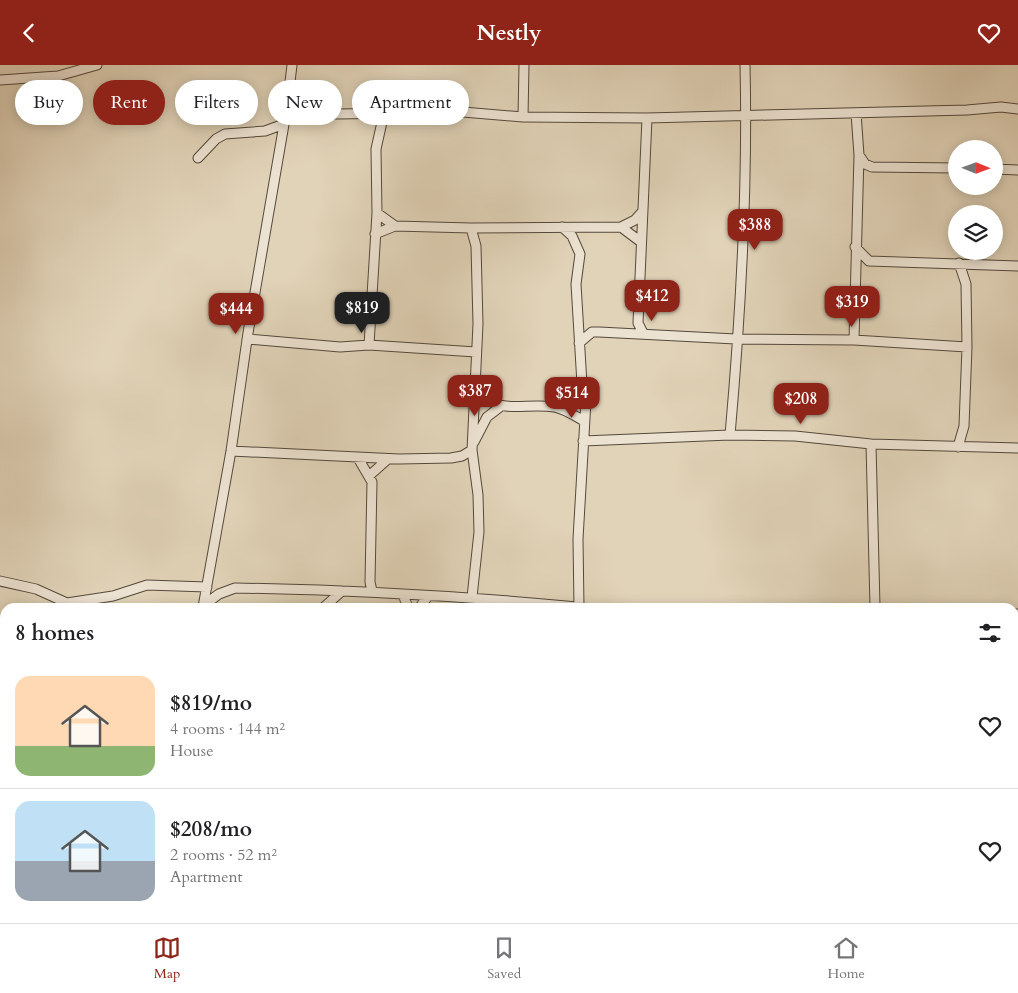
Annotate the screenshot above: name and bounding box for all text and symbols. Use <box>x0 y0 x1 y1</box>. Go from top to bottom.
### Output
text: Nestly <box>477 18 541 48</box>
icon: back <box>15 19 43 47</box>
icon: heart <box>975 19 1003 47</box>
chip: Buy <box>15 80 83 125</box>
chip: Rent <box>93 80 165 125</box>
chip: Filters <box>175 80 258 125</box>
chip: New <box>268 80 342 125</box>
chip: Apartment <box>352 80 469 125</box>
north arrow <box>948 140 1002 195</box>
map controls <box>948 140 1003 260</box>
button: layers <box>948 205 1003 260</box>
pin: $388 <box>725 209 785 251</box>
text: $388 <box>739 214 771 236</box>
pin: $412 <box>622 279 682 322</box>
text: $412 <box>636 285 668 307</box>
pin: $319 <box>822 285 882 328</box>
pin: $819 <box>332 291 392 334</box>
text: $319 <box>836 291 868 313</box>
pin: $444 <box>206 293 266 335</box>
text: $819 <box>346 297 378 319</box>
text: $444 <box>220 298 252 320</box>
pin: $387 <box>445 375 505 417</box>
pin: $514 <box>542 377 602 419</box>
text: $387 <box>459 380 491 402</box>
text: $514 <box>556 382 588 404</box>
pin: $208 <box>771 383 831 425</box>
text: $208 <box>785 388 817 410</box>
text: 8 homes <box>15 619 94 648</box>
icon: filters <box>976 619 1004 647</box>
text: $819/mo <box>170 689 252 718</box>
icon: home <box>55 696 115 756</box>
icon: heart <box>976 712 1004 740</box>
text: 4 rooms · 144 m² <box>170 718 285 740</box>
text: House <box>170 740 213 762</box>
text: $208/mo <box>170 815 252 844</box>
icon: home <box>55 821 115 881</box>
icon: heart <box>976 837 1004 865</box>
text: 2 rooms · 52 m² <box>170 844 277 866</box>
text: Apartment <box>170 866 243 888</box>
tab: Map <box>153 934 181 983</box>
tab: Saved <box>487 934 521 983</box>
tab: Home <box>827 934 865 983</box>

